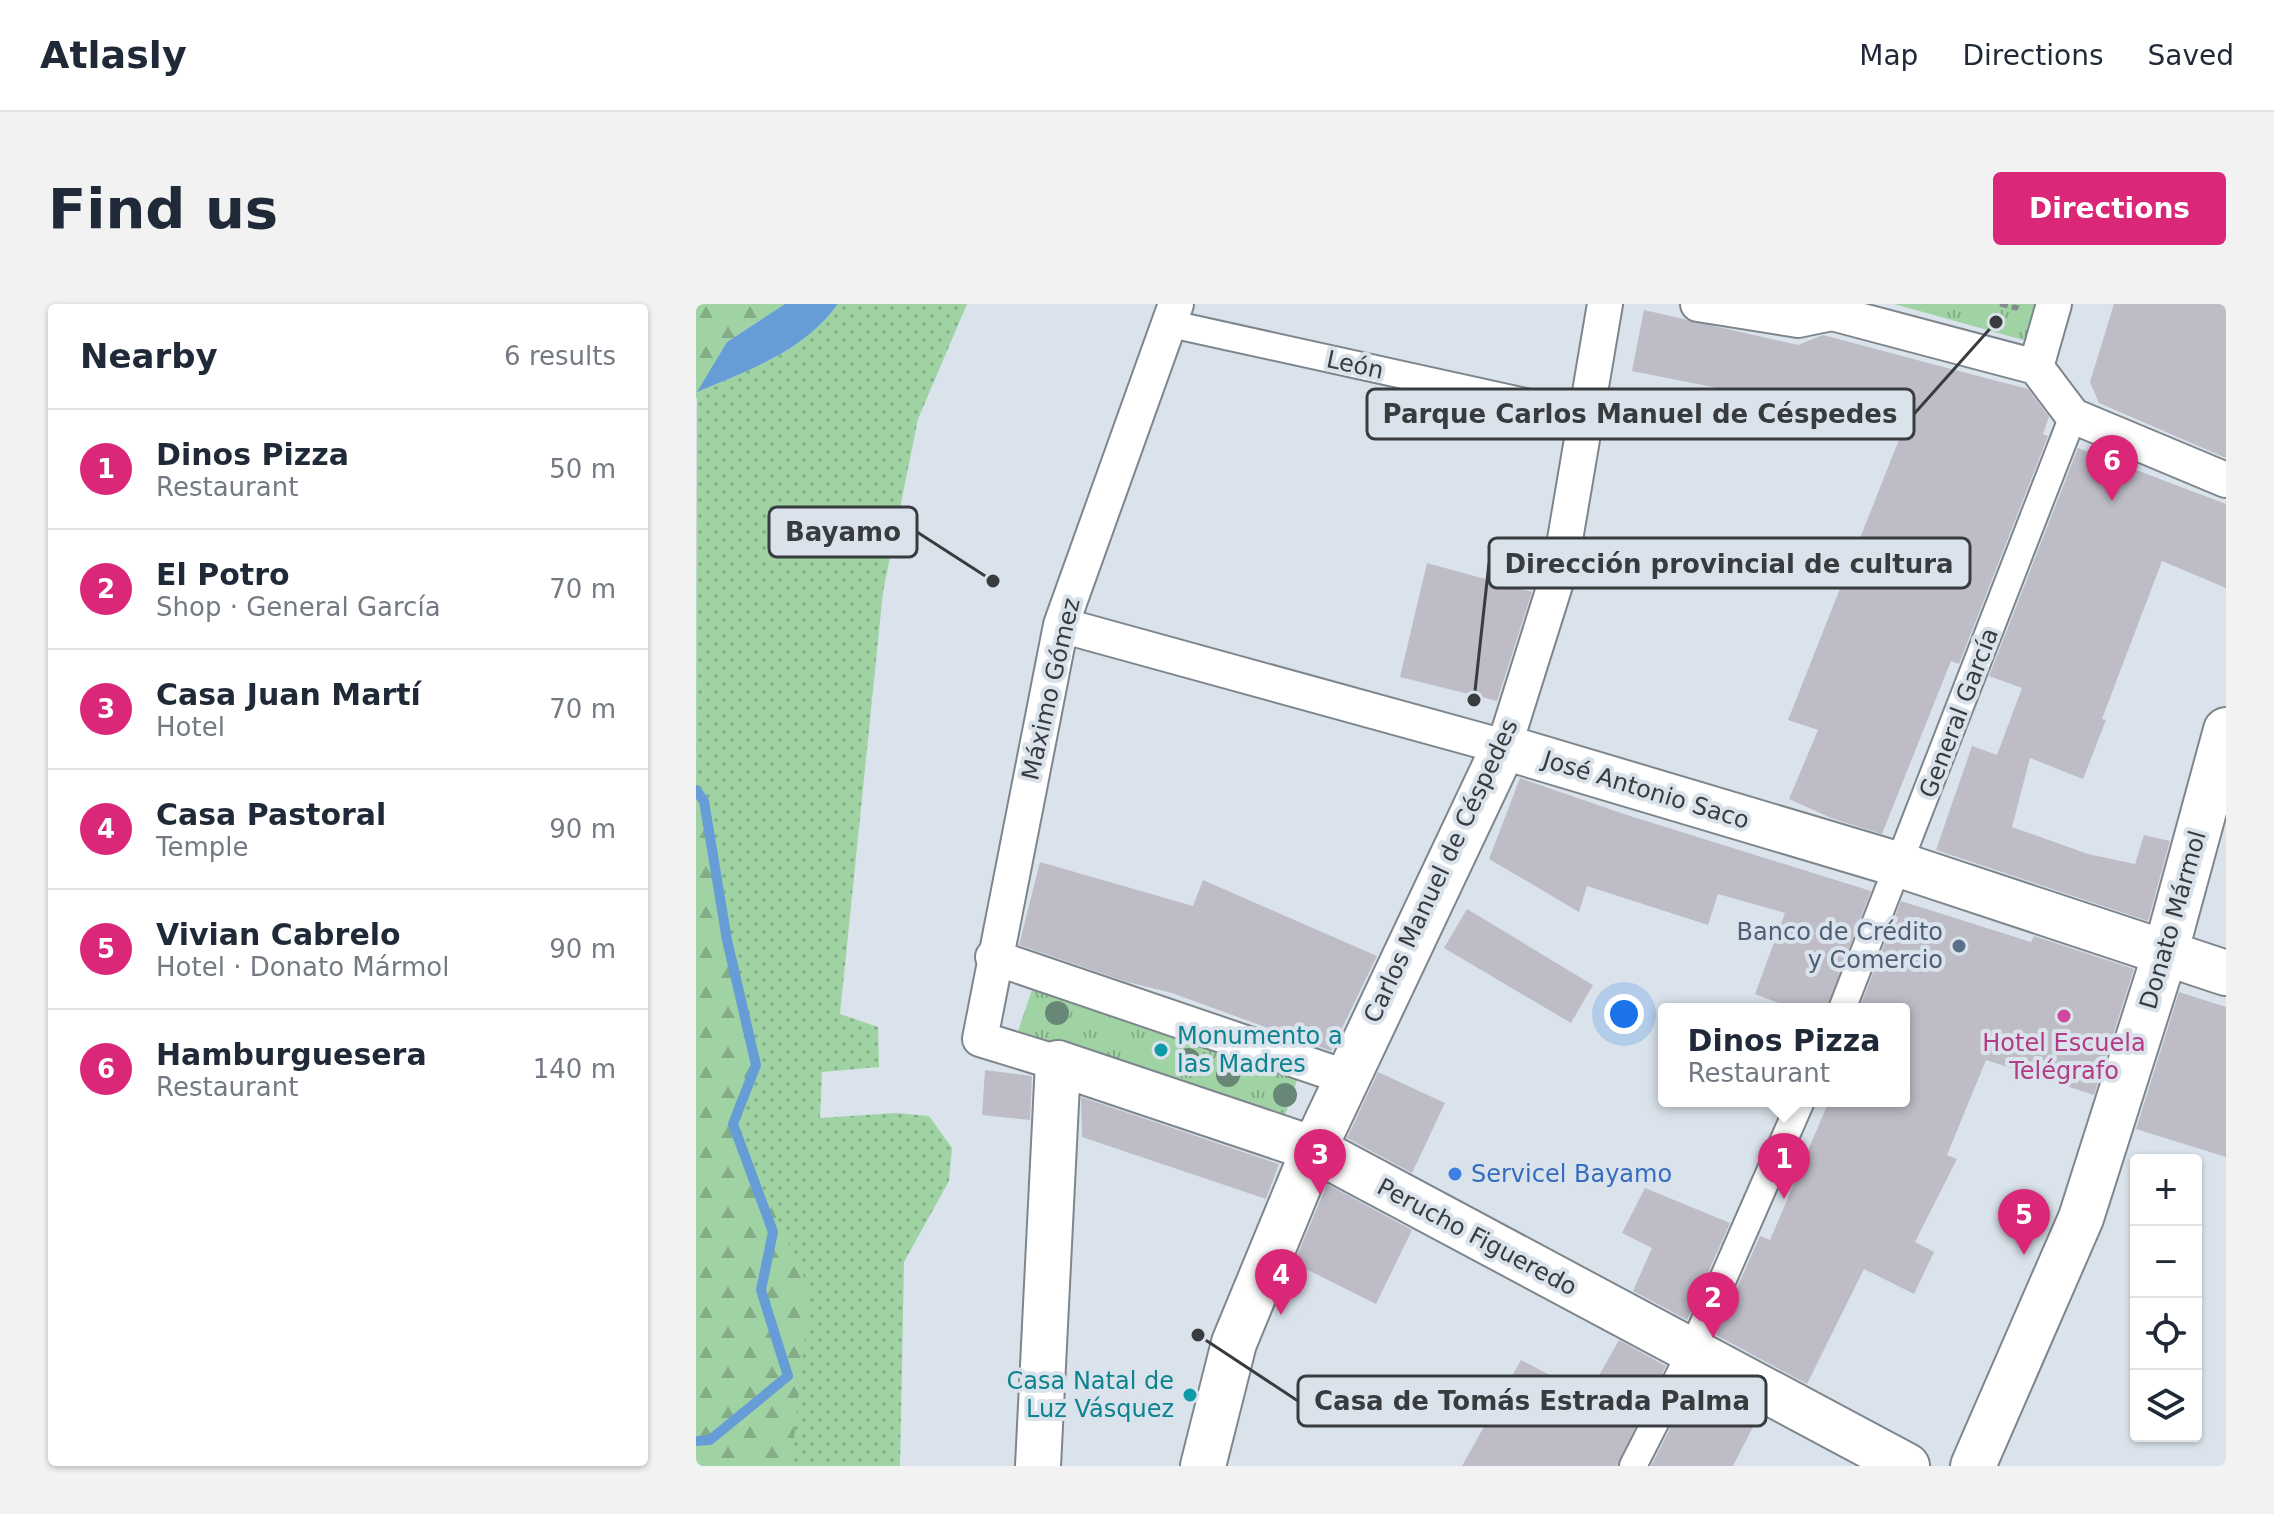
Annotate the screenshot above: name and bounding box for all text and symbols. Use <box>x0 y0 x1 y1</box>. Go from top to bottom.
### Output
text: Atlasly <box>40 33 187 77</box>
text: Map <box>1859 39 1918 72</box>
text: Directions <box>1962 39 2103 72</box>
text: Saved <box>2147 39 2234 72</box>
button: Directions <box>1993 172 2226 245</box>
text: Find us <box>48 176 278 241</box>
text: Nearby <box>80 336 218 376</box>
text: 6 results <box>504 341 616 371</box>
street label: León <box>1324 345 1386 385</box>
callout: Parque Carlos Manuel de Céspedes <box>1367 389 1914 439</box>
text: Parque Carlos Manuel de Céspedes <box>1383 399 1897 429</box>
pin: 6 <box>2086 435 2138 501</box>
text: Dinos Pizza <box>156 437 349 472</box>
text: 1 <box>97 454 115 484</box>
text: 50 m <box>549 454 616 484</box>
text: Restaurant <box>156 472 298 502</box>
callout: Bayamo <box>769 507 917 557</box>
text: Bayamo <box>785 517 901 547</box>
callout: Dirección provincial de cultura <box>1489 538 1970 588</box>
text: Dirección provincial de cultura <box>1504 549 1954 579</box>
text: El Potro <box>156 557 290 592</box>
text: 2 <box>97 574 115 604</box>
text: 70 m <box>549 574 616 604</box>
text: Shop · General García <box>156 592 441 622</box>
street label: Máximo Gómez <box>1016 595 1086 783</box>
street label: General García <box>1914 624 2004 802</box>
text: Casa Juan Martí <box>156 677 421 712</box>
text: 3 <box>97 694 115 724</box>
text: 70 m <box>549 694 616 724</box>
text: Hotel <box>156 712 225 742</box>
street label: Carlos Manuel de Céspedes <box>1358 715 1524 1027</box>
street label: José Antonio Saco <box>1537 745 1753 835</box>
text: Casa Pastoral <box>156 797 386 832</box>
text: 4 <box>97 814 115 844</box>
text: 90 m <box>549 814 616 844</box>
street label: Donato Mármol <box>2134 828 2212 1012</box>
text: Temple <box>156 832 249 862</box>
text: Vivian Cabrelo <box>156 917 401 952</box>
place label: Banco de Crédito y Comercio <box>1737 918 1943 974</box>
text: 5 <box>97 934 115 964</box>
text: 90 m <box>549 934 616 964</box>
marker: Banco de Crédito y Comercio <box>1950 937 1968 955</box>
text: Hotel · Donato Mármol <box>156 952 449 982</box>
your location <box>1604 994 1644 1034</box>
popup <box>1658 1003 1910 1107</box>
marker: Hotel Escuela Telégrafo <box>2055 1007 2073 1025</box>
place label: Monumento a las Madres <box>1177 1022 1343 1078</box>
text: Dinos Pizza <box>1688 1023 1880 1058</box>
place label: Hotel Escuela Telégrafo <box>1982 1029 2146 1085</box>
text: Hamburguesera <box>156 1037 427 1072</box>
marker: Monumento a las Madres <box>1152 1041 1170 1059</box>
text: 6 <box>97 1054 115 1084</box>
text: 140 m <box>533 1054 616 1084</box>
text: Restaurant <box>1688 1058 1830 1088</box>
text: Restaurant <box>156 1072 298 1102</box>
pin: 3 <box>1294 1129 1346 1195</box>
pin: 1 <box>1758 1133 1810 1199</box>
map controls <box>2130 1154 2202 1442</box>
button: + <box>2130 1154 2202 1226</box>
place label: Servicel Bayamo <box>1471 1160 1672 1188</box>
marker: Servicel Bayamo <box>1446 1165 1464 1183</box>
street label: Perucho Figueredo <box>1372 1172 1582 1302</box>
pin: 5 <box>1998 1189 2050 1255</box>
button: − <box>2130 1226 2202 1298</box>
pin: 4 <box>1255 1249 1307 1315</box>
pin: 2 <box>1687 1272 1739 1338</box>
button: locate <box>2130 1298 2202 1370</box>
place label: Casa Natal de Luz Vásquez <box>1007 1367 1174 1423</box>
button: layers <box>2130 1370 2202 1442</box>
callout: Casa de Tomás Estrada Palma <box>1298 1376 1766 1426</box>
marker: Casa Natal de Luz Vásquez <box>1181 1386 1199 1404</box>
text: Casa de Tomás Estrada Palma <box>1314 1386 1750 1416</box>

